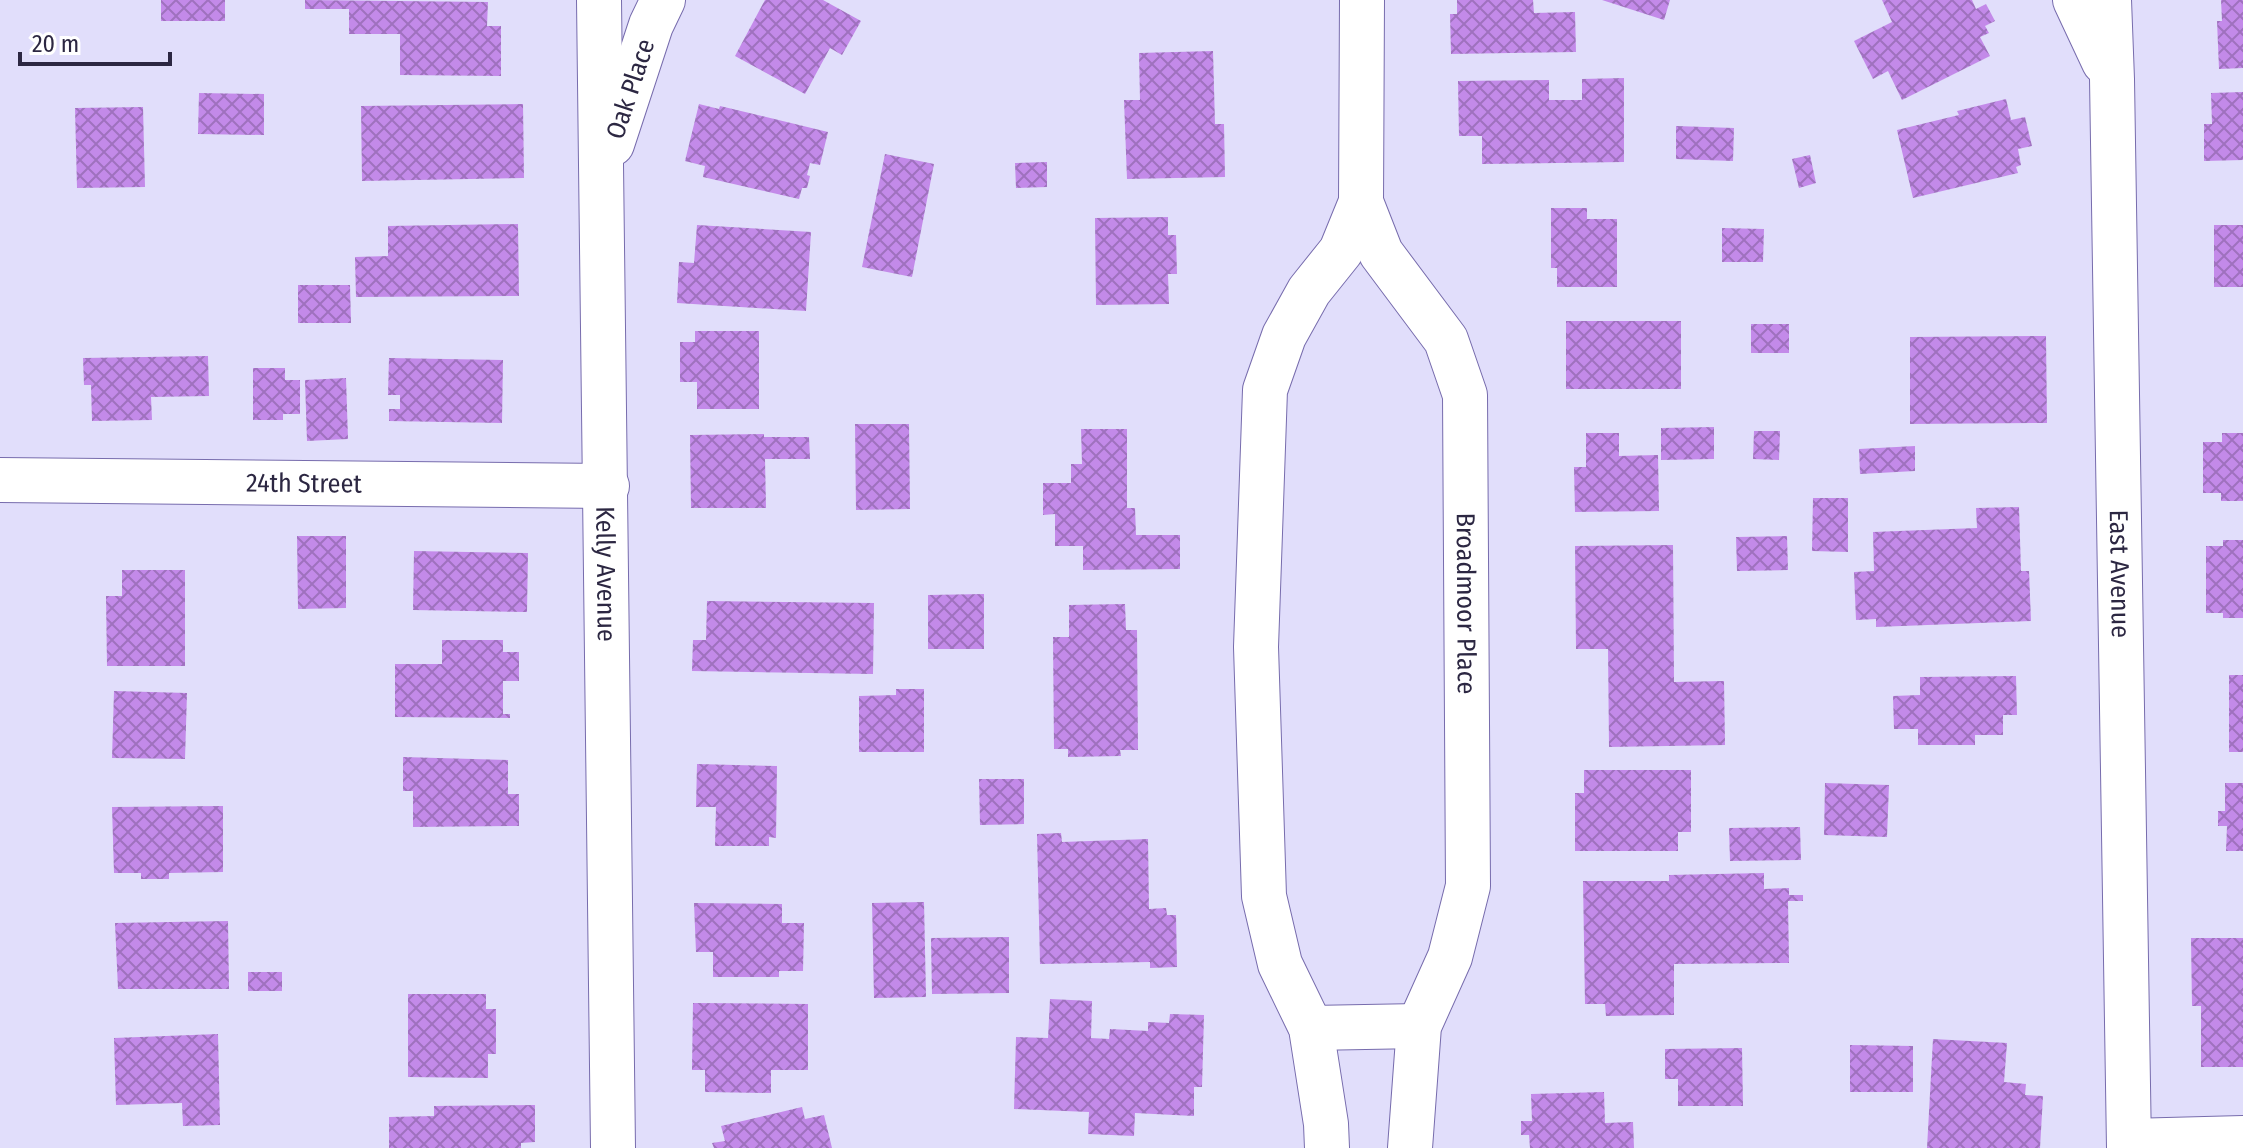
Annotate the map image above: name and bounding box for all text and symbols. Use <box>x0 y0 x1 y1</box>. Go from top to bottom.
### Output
scale bar <box>20 16 170 66</box>
text: 20 m <box>32 30 79 58</box>
street label: Oak Place <box>599 35 661 143</box>
street label: 24th Street <box>246 467 363 499</box>
street label: Kelly Avenue <box>590 506 622 642</box>
street label: East Avenue <box>2103 509 2136 638</box>
street label: Broadmoor Place <box>1450 513 1482 694</box>

